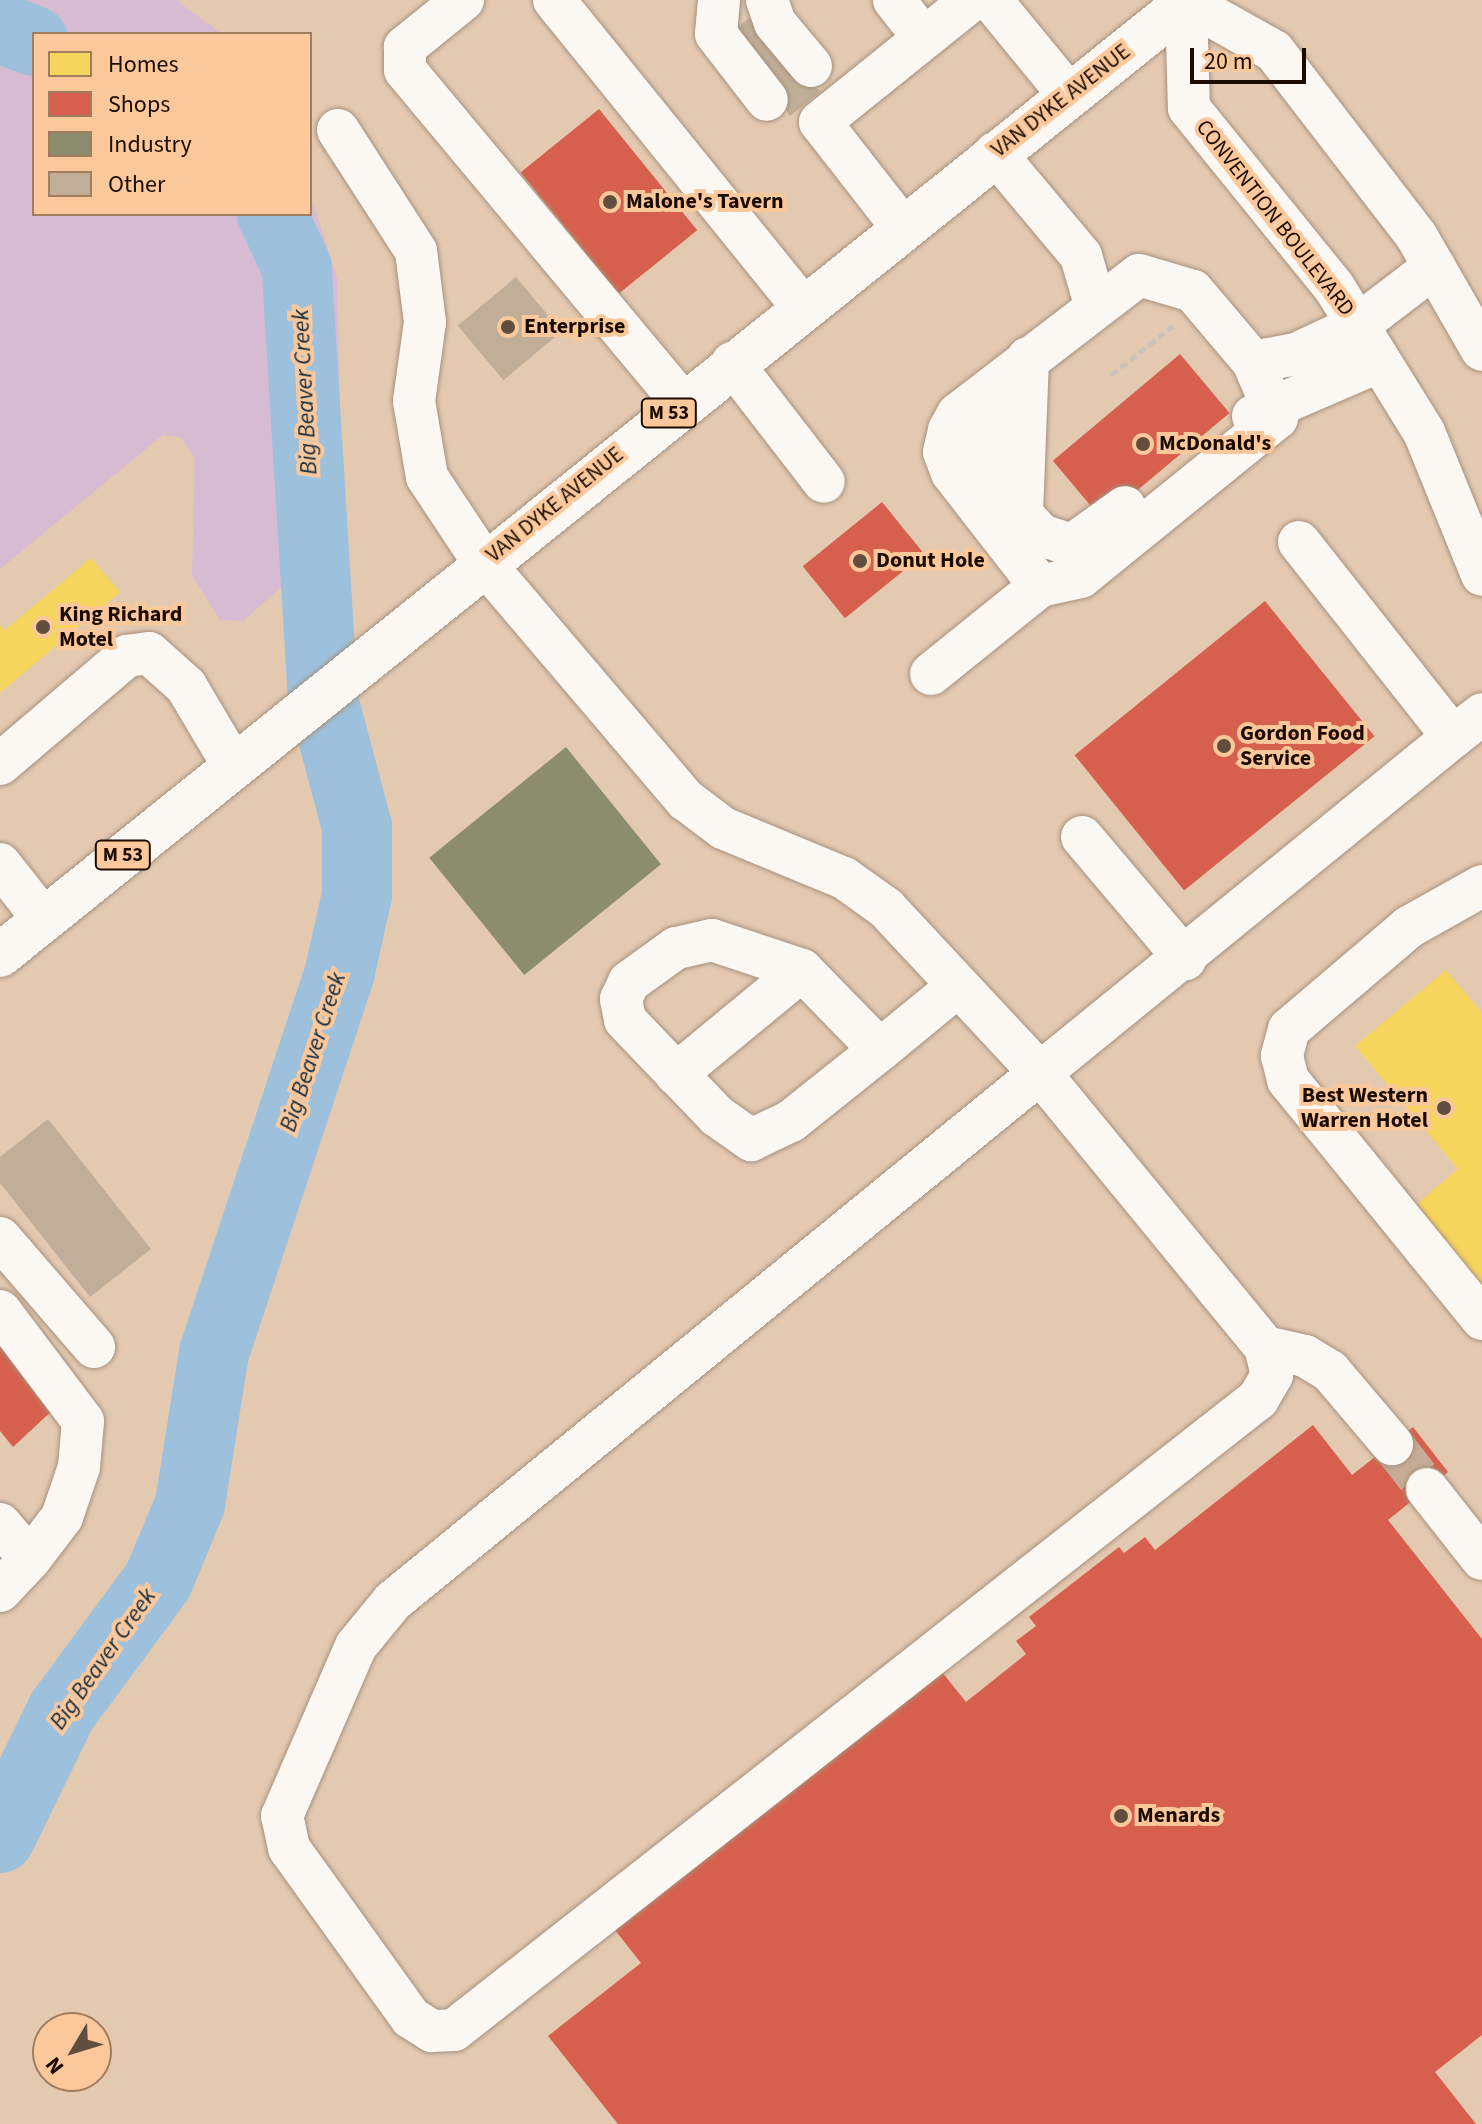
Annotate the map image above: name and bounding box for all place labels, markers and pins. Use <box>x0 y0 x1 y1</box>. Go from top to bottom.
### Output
place label: Malone's Tavern <box>626 189 784 215</box>
marker: Malone's Tavern <box>601 193 619 211</box>
place label: Enterprise <box>524 314 625 340</box>
marker: Enterprise <box>499 318 517 336</box>
place label: McDonald's <box>1159 431 1271 457</box>
marker: McDonald's <box>1134 435 1152 453</box>
place label: Donut Hole <box>876 548 985 574</box>
marker: Donut Hole <box>851 552 869 570</box>
place label: King Richard Motel <box>59 601 182 652</box>
marker: King Richard Motel <box>34 618 52 636</box>
place label: Gordon Food Service <box>1240 720 1365 772</box>
marker: Gordon Food Service <box>1215 737 1233 755</box>
place label: Best Western Warren Hotel <box>1301 1082 1428 1134</box>
marker: Best Western Warren Hotel <box>1435 1099 1453 1117</box>
place label: Menards <box>1137 1803 1220 1829</box>
marker: Menards <box>1112 1807 1130 1825</box>

